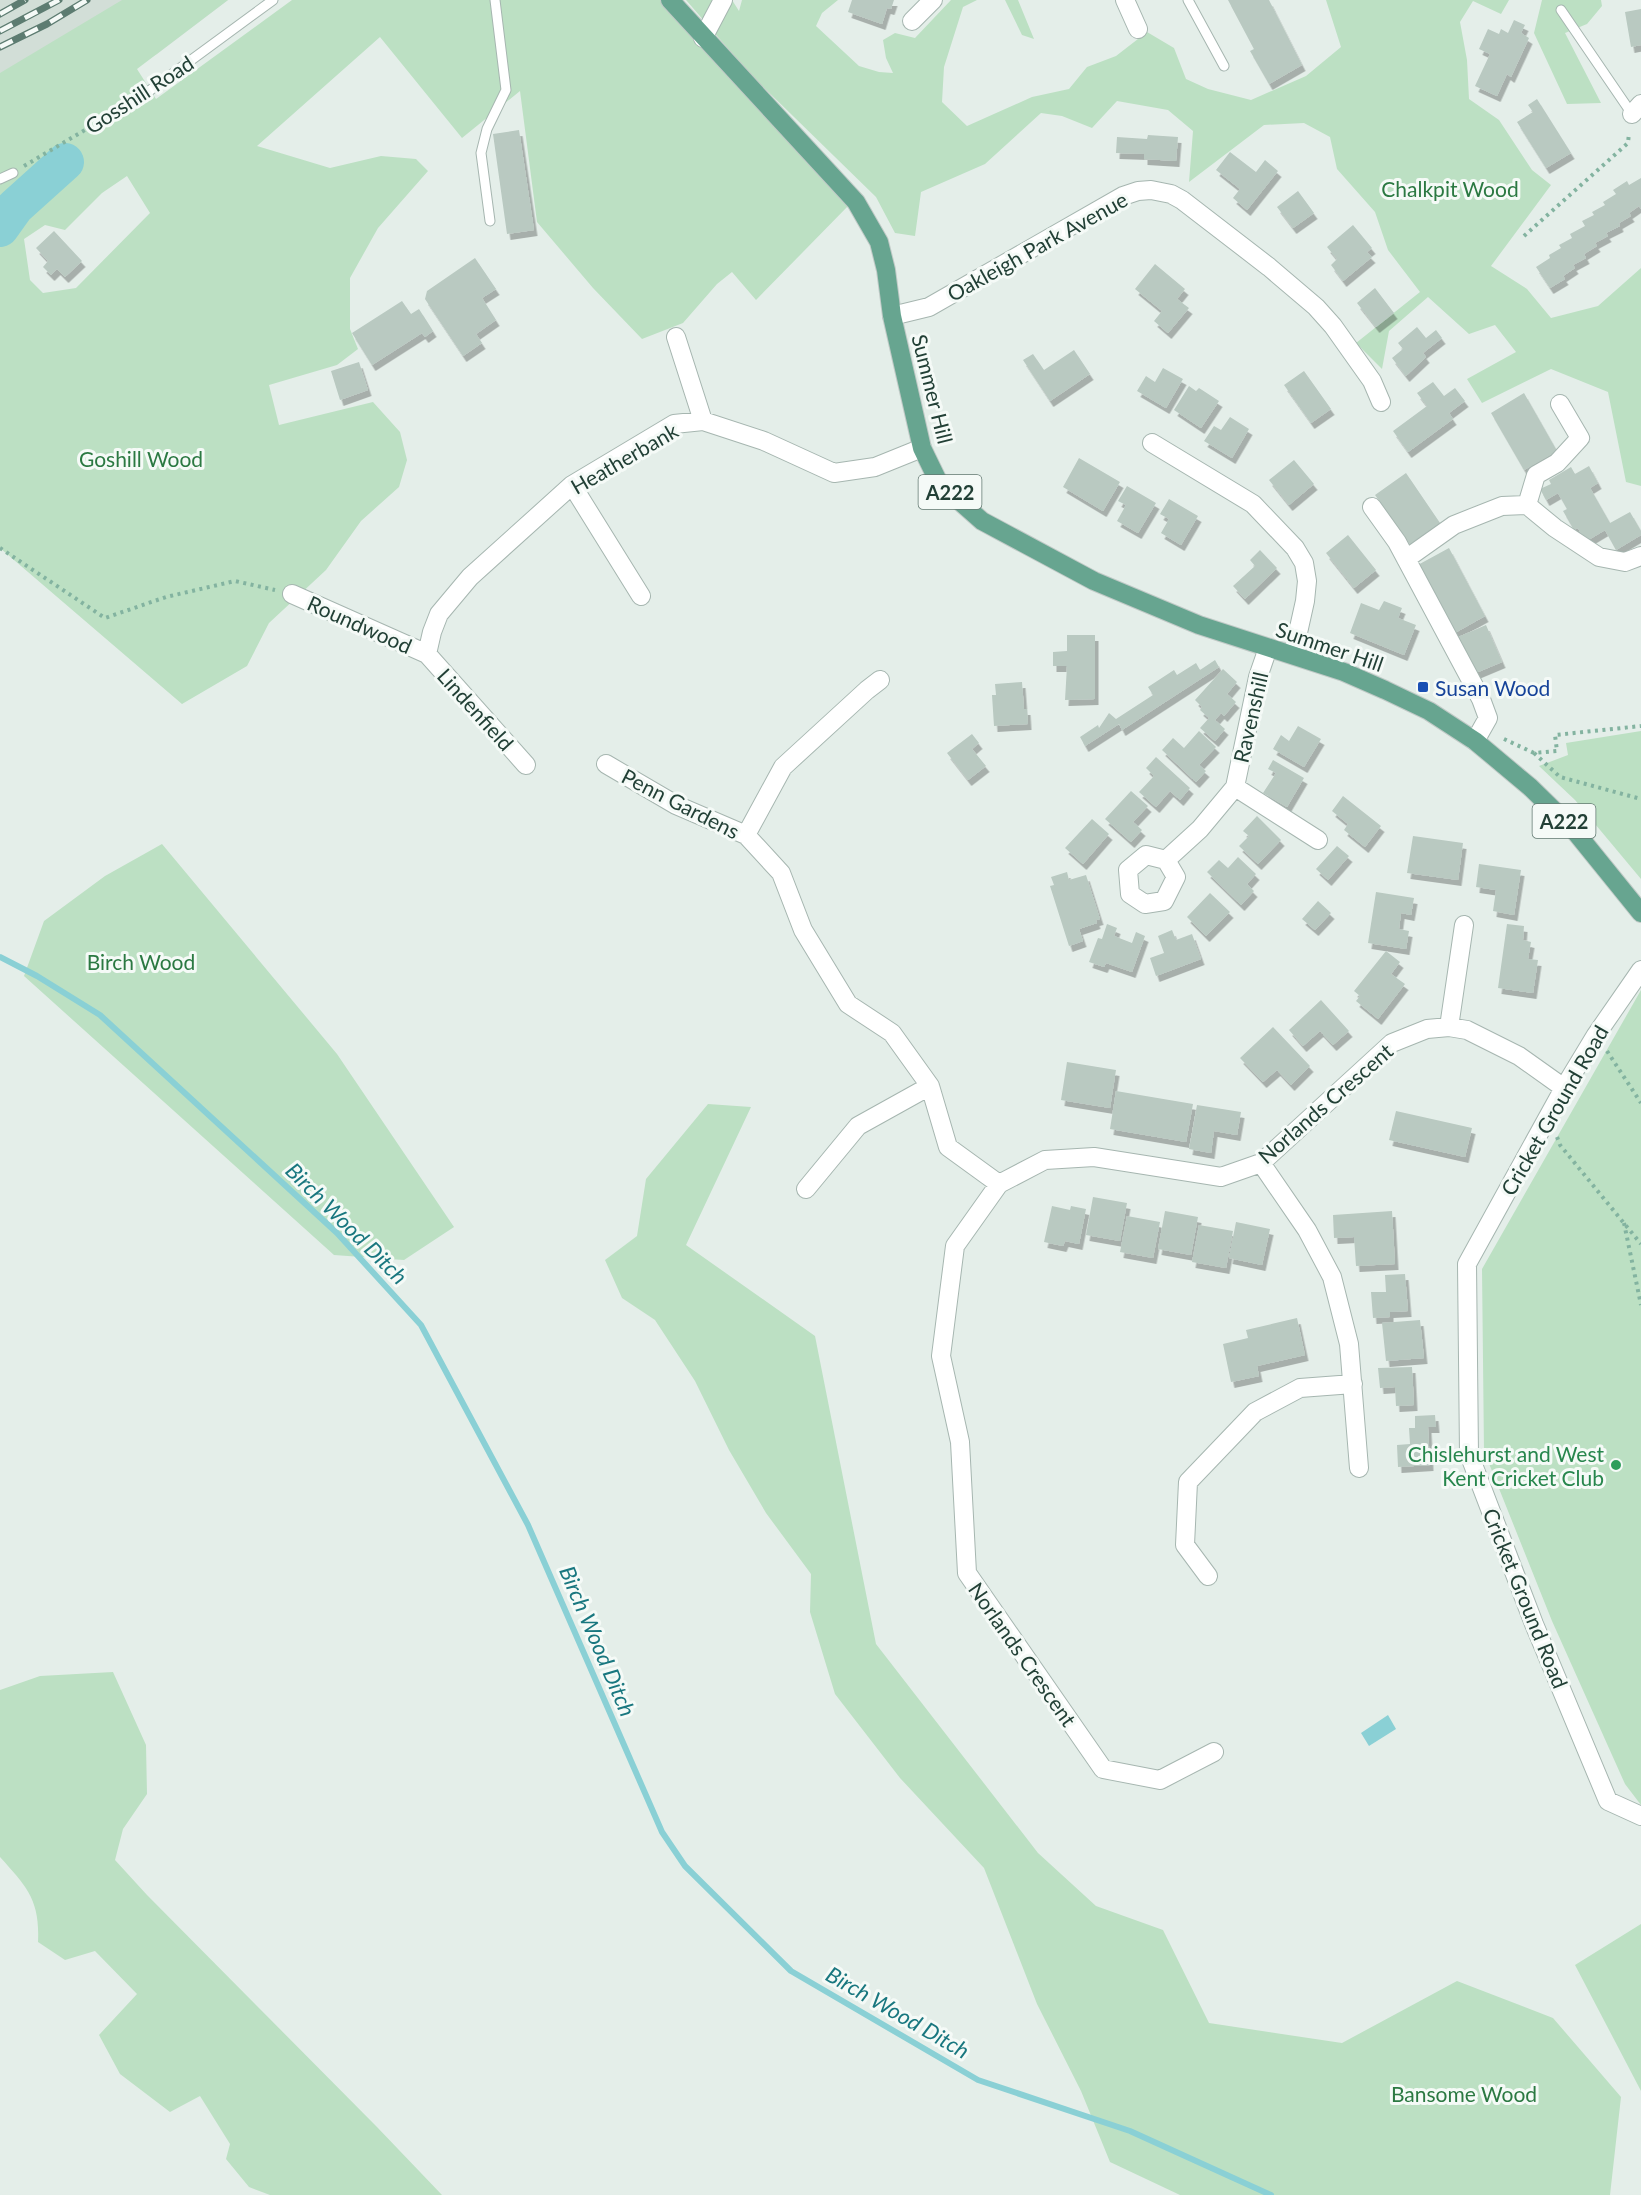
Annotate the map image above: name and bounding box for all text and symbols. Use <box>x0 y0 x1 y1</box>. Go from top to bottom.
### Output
street label: Gosshill Road <box>80 50 198 138</box>
park label: Chalkpit Wood <box>1381 176 1519 201</box>
street label: Oakleigh Park Avenue <box>943 186 1131 306</box>
street label: Summer Hill <box>907 332 959 446</box>
street label: Heatherbank <box>566 417 682 499</box>
park label: Goshill Wood <box>79 446 203 471</box>
road number: A222 <box>918 475 982 509</box>
street label: Roundwood <box>304 590 416 658</box>
street label: Summer Hill <box>1273 616 1387 676</box>
street label: Lindenfield <box>433 663 519 755</box>
street label: Ravenshill <box>1227 669 1273 765</box>
place label: Susan Wood <box>1435 675 1550 700</box>
marker: Susan Wood <box>1416 680 1430 694</box>
street label: Penn Gardens <box>618 763 744 843</box>
road number: A222 <box>1532 804 1596 838</box>
park label: Birch Wood <box>87 949 195 974</box>
street label: Cricket Ground Road <box>1495 1021 1613 1199</box>
street label: Norlands Crescent <box>1253 1037 1398 1168</box>
water label: Birch Wood Ditch <box>281 1157 413 1289</box>
place label: Chislehurst and West Kent Cricket Club <box>1408 1441 1604 1490</box>
marker: Chislehurst and West Kent Cricket Club <box>1609 1458 1623 1472</box>
street label: Cricket Ground Road <box>1478 1504 1574 1692</box>
water label: Birch Wood Ditch <box>554 1562 642 1720</box>
street label: Norlands Crescent <box>964 1577 1082 1731</box>
water label: Birch Wood Ditch <box>822 1960 974 2064</box>
park label: Bansome Wood <box>1391 2081 1537 2106</box>

